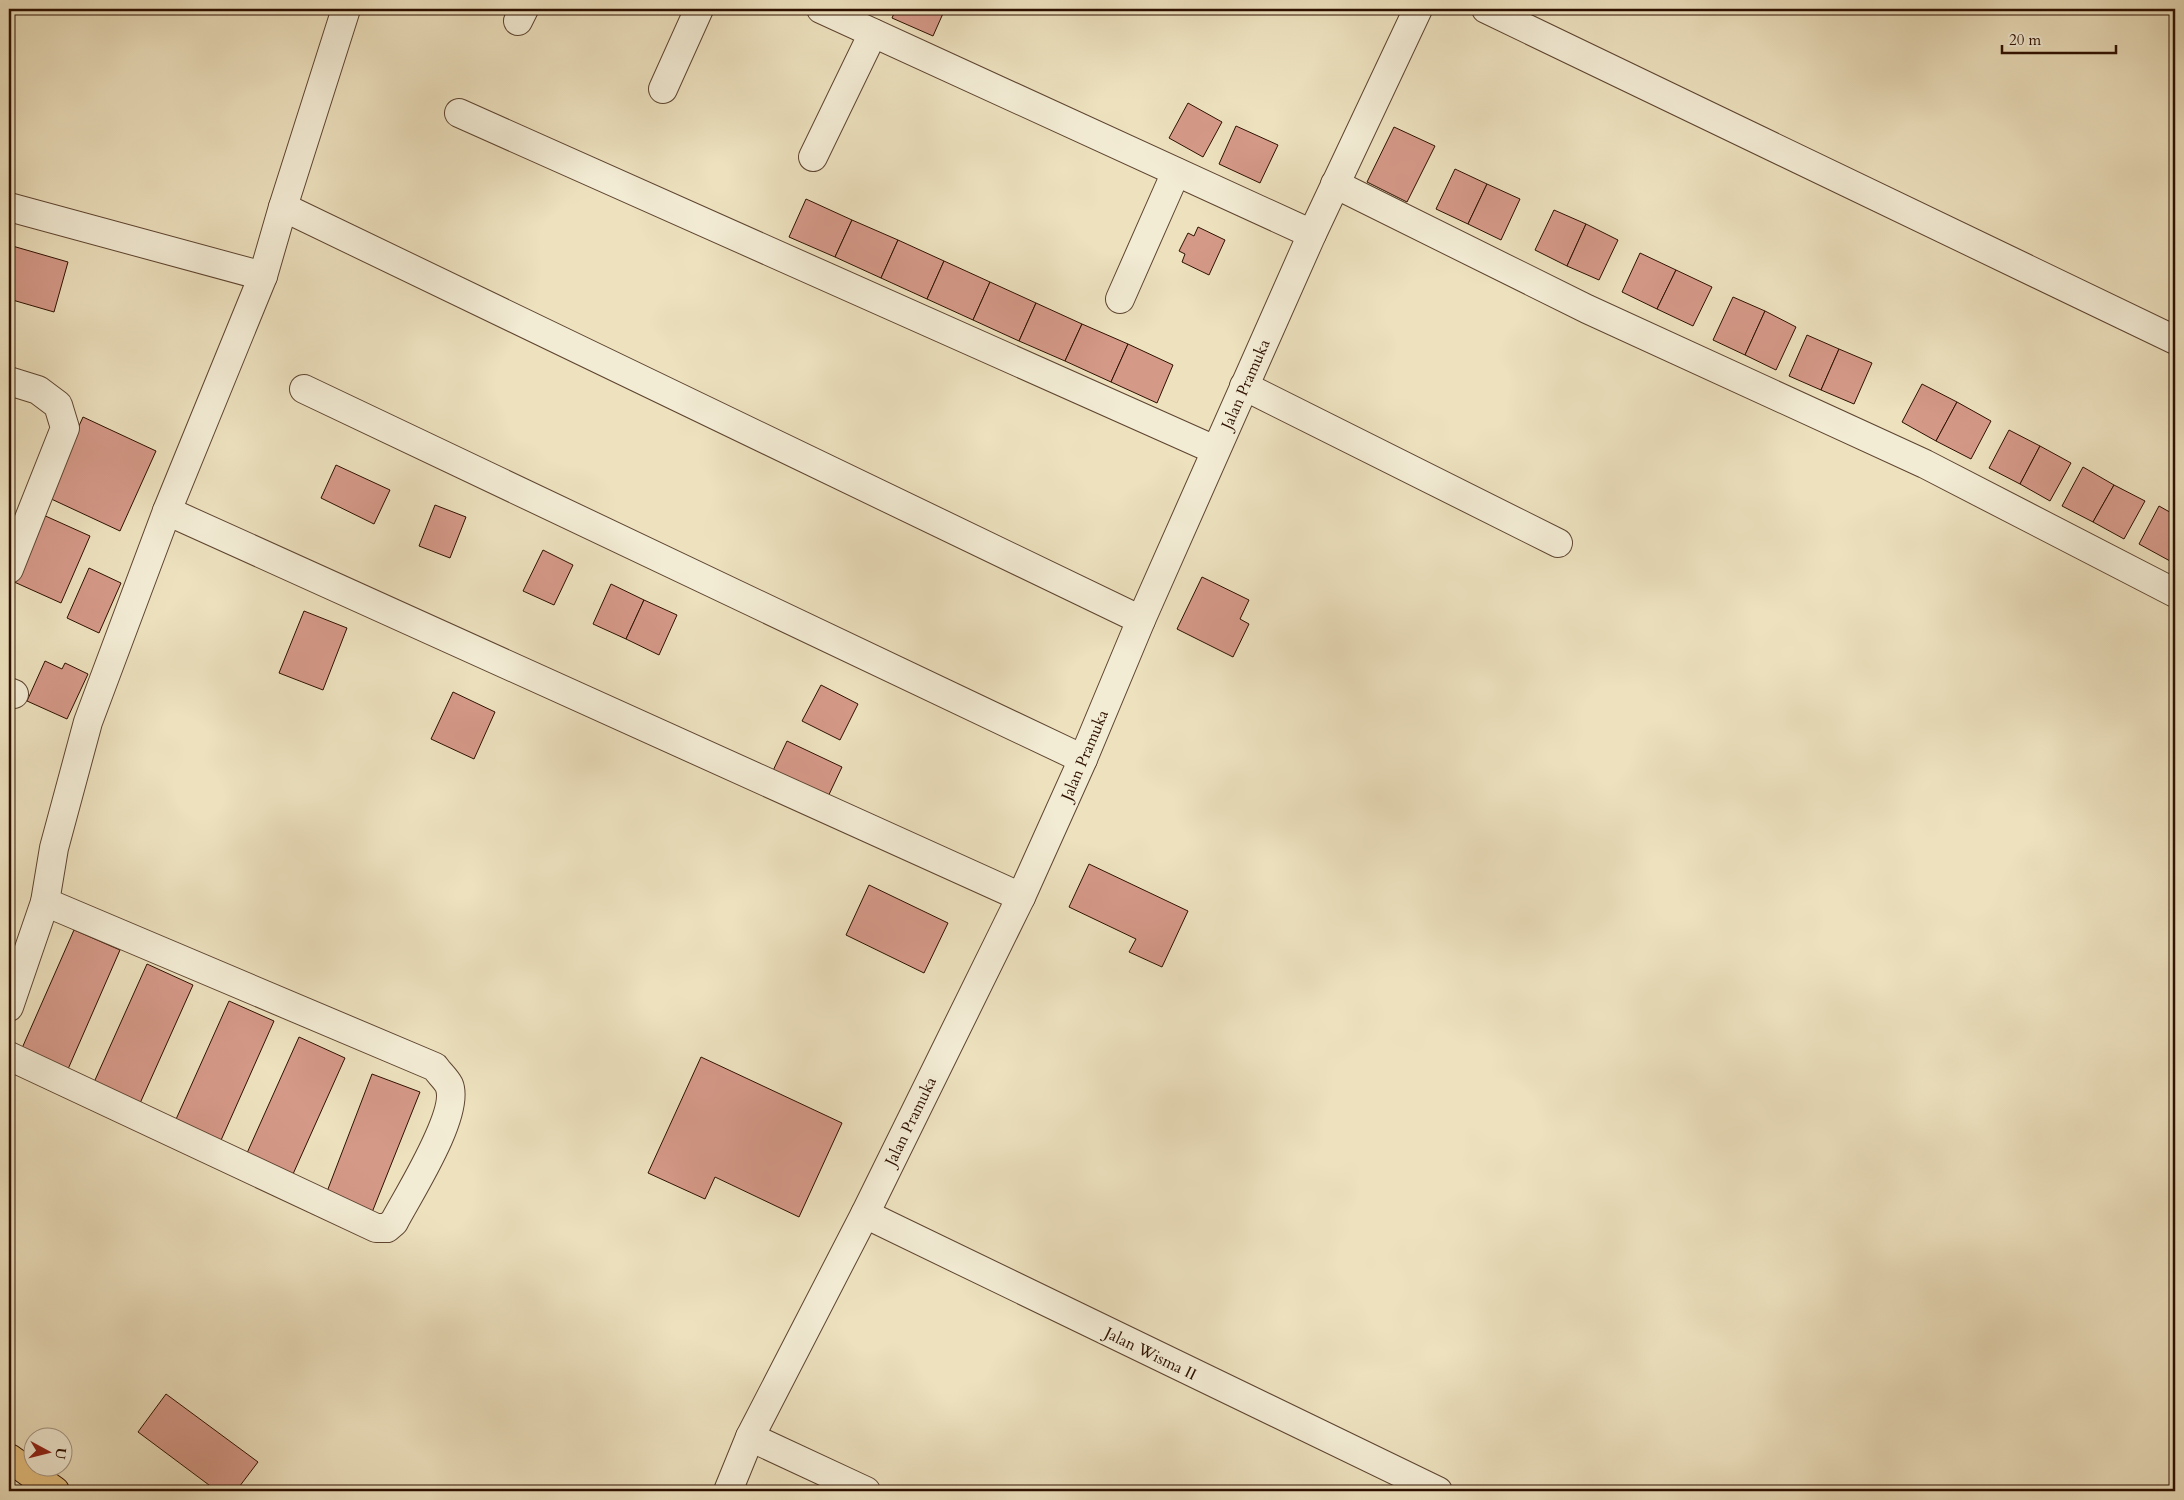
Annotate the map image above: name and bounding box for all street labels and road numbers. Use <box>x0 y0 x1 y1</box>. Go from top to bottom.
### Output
street label: Jalan Pramuka <box>1215 336 1276 435</box>
street label: Jalan Pramuka <box>1055 707 1114 806</box>
street label: Jalan Pramuka <box>879 1073 942 1172</box>
street label: Jalan Wisma II <box>1099 1321 1200 1386</box>

